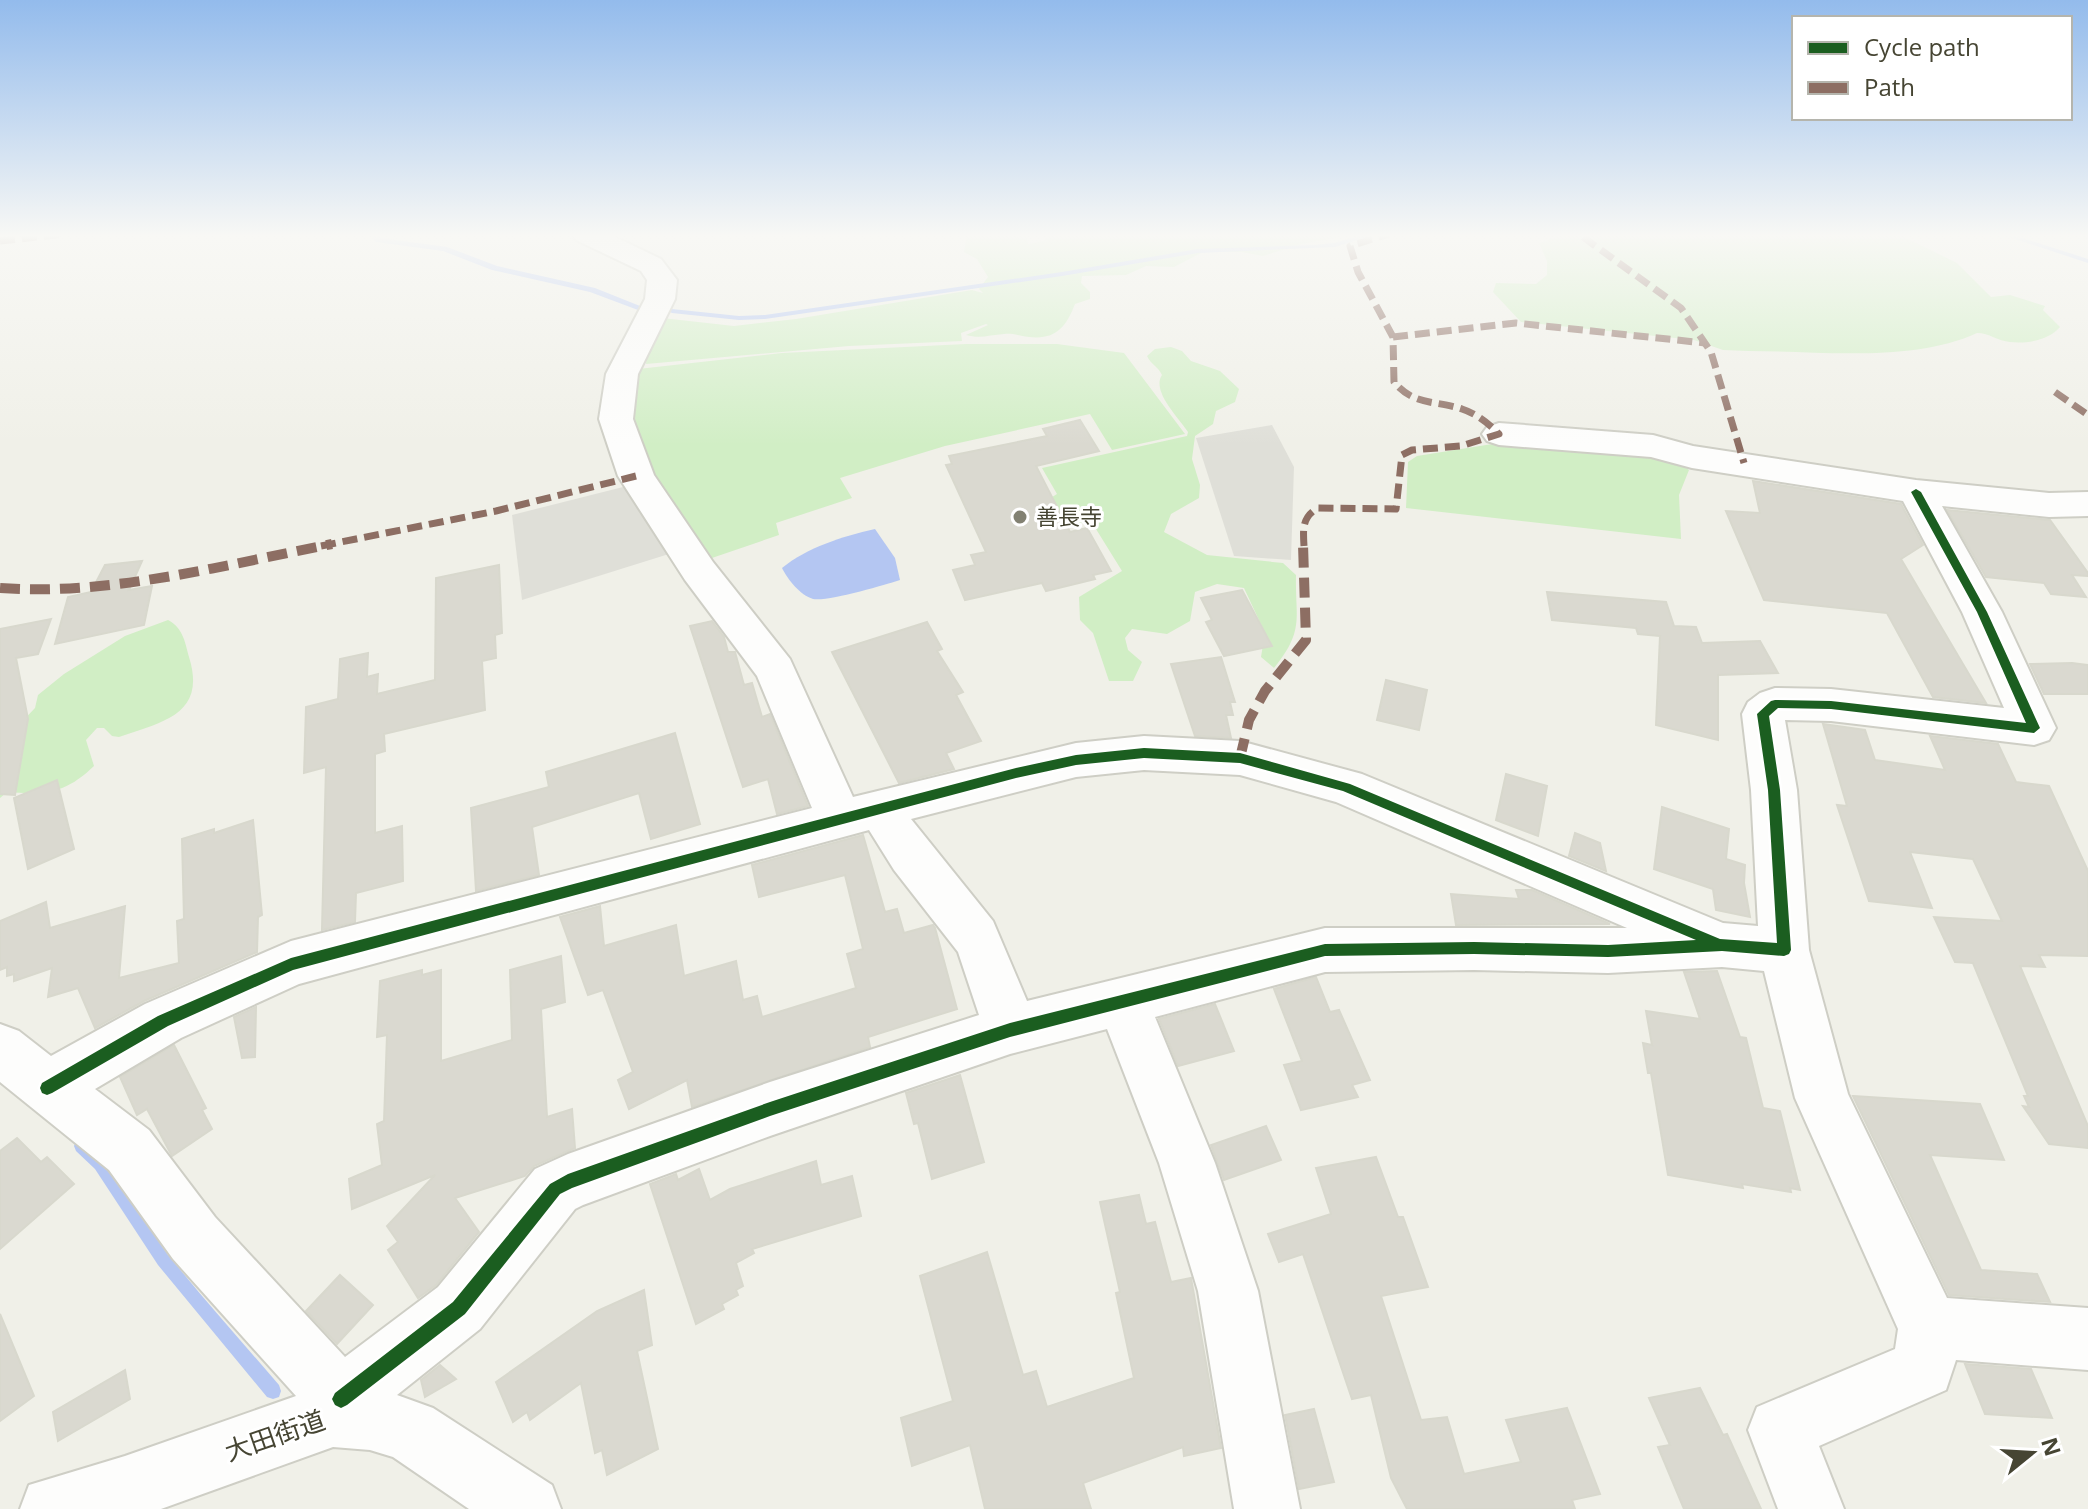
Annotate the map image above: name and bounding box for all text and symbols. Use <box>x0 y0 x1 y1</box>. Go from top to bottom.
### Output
legend <box>1792 16 2072 120</box>
text: Cycle path <box>1864 30 1980 63</box>
text: Path <box>1864 70 1915 103</box>
place label: 善長寺 <box>1036 501 1102 531</box>
marker: 善長寺 <box>1011 508 1029 526</box>
street label: 大田街道 <box>220 1401 330 1469</box>
north arrow <box>1992 1413 2072 1493</box>
text: N <box>2035 1433 2069 1460</box>

